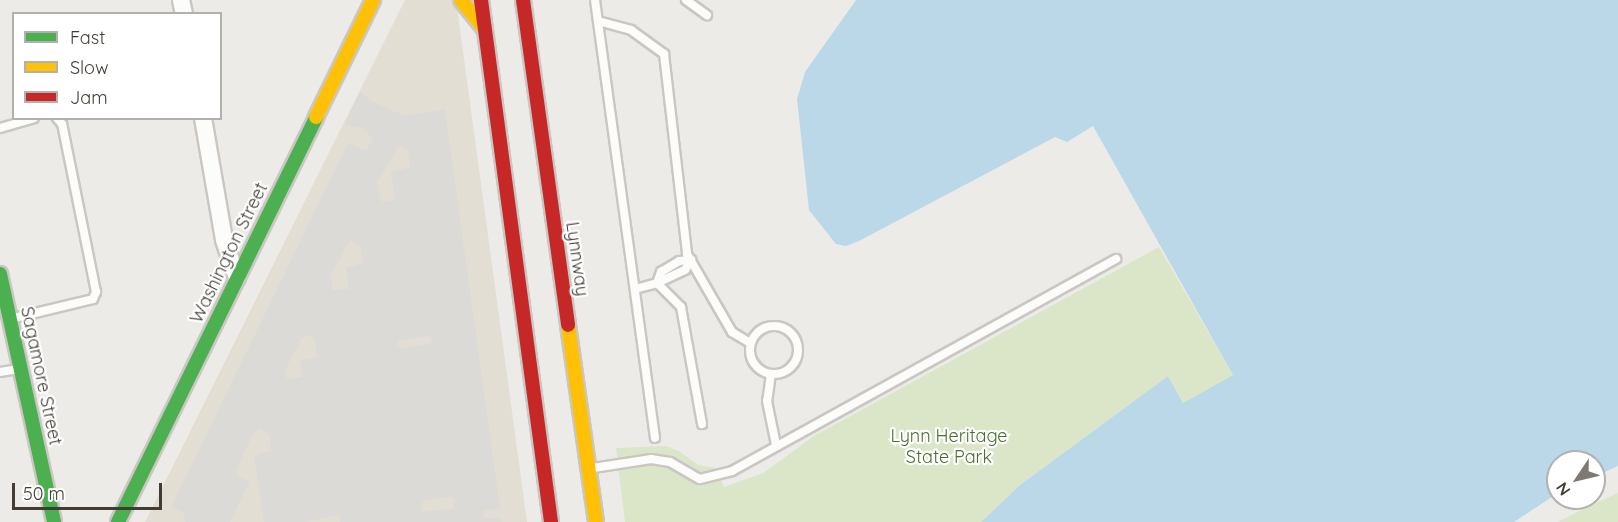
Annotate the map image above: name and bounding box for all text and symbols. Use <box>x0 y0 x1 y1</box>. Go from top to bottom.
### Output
legend <box>12 12 222 120</box>
text: Fast <box>70 26 105 49</box>
text: Slow <box>70 56 108 79</box>
text: Jam <box>70 86 108 109</box>
street label: Washington Street <box>186 179 272 327</box>
street label: Lynnway <box>561 220 593 298</box>
street label: Sagamore Street <box>16 305 66 447</box>
park label: Lynn Heritage State Park <box>890 426 1008 468</box>
north arrow <box>1546 450 1606 510</box>
scale bar <box>15 471 165 509</box>
text: N <box>1551 479 1574 500</box>
text: 50 m <box>23 482 65 505</box>

